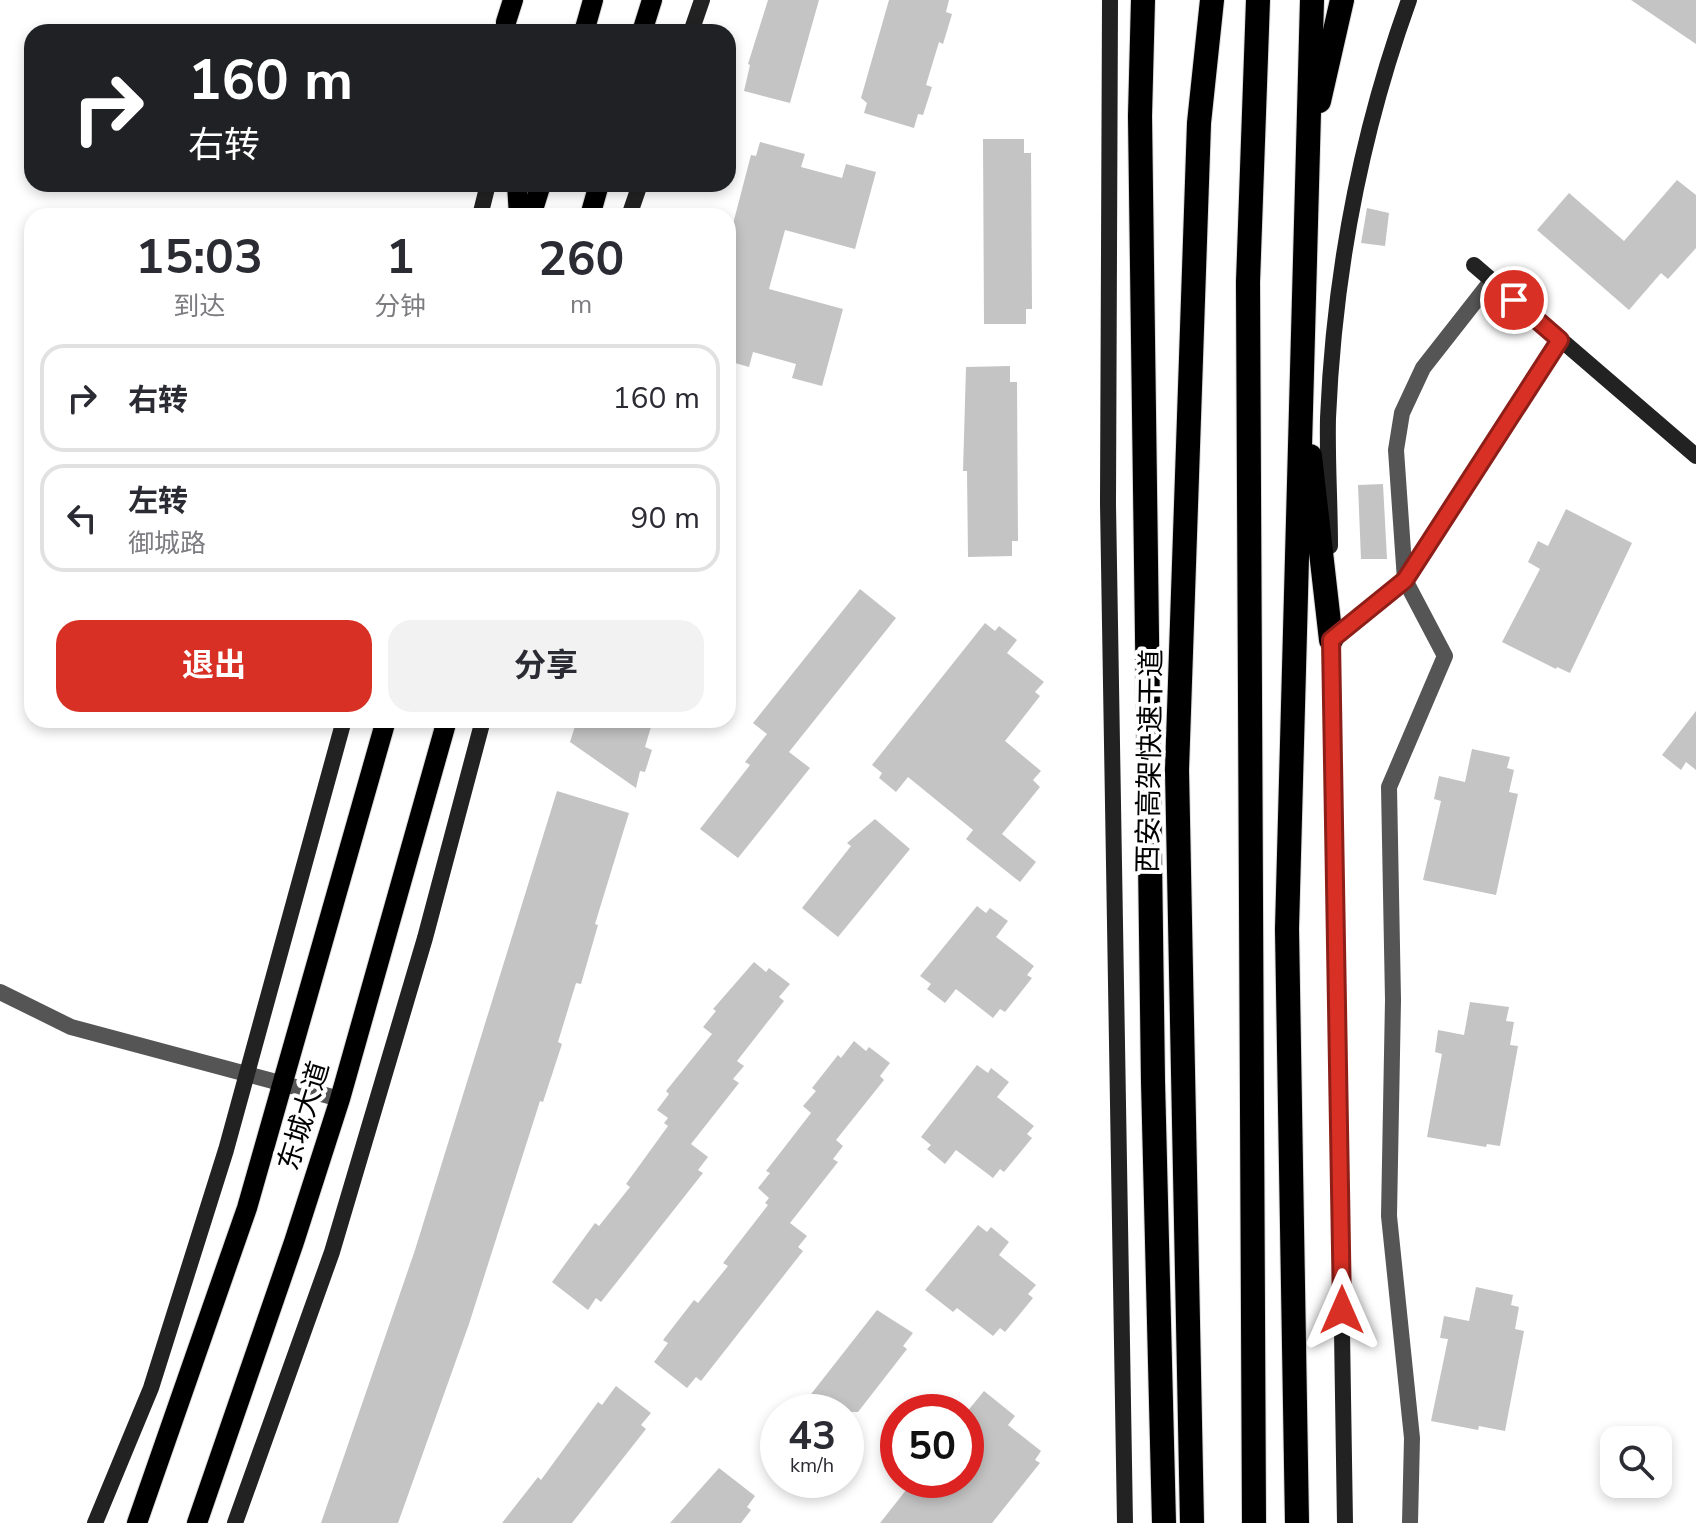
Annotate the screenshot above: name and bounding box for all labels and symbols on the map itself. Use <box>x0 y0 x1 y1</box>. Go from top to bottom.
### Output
pin <box>1480 266 1548 334</box>
street label: 西安高架快速干道 <box>1129 649 1171 873</box>
street label: 东城大道 <box>269 1057 339 1175</box>
position arrow <box>1300 1268 1384 1352</box>
speed limit sign: 50 <box>880 1394 984 1498</box>

